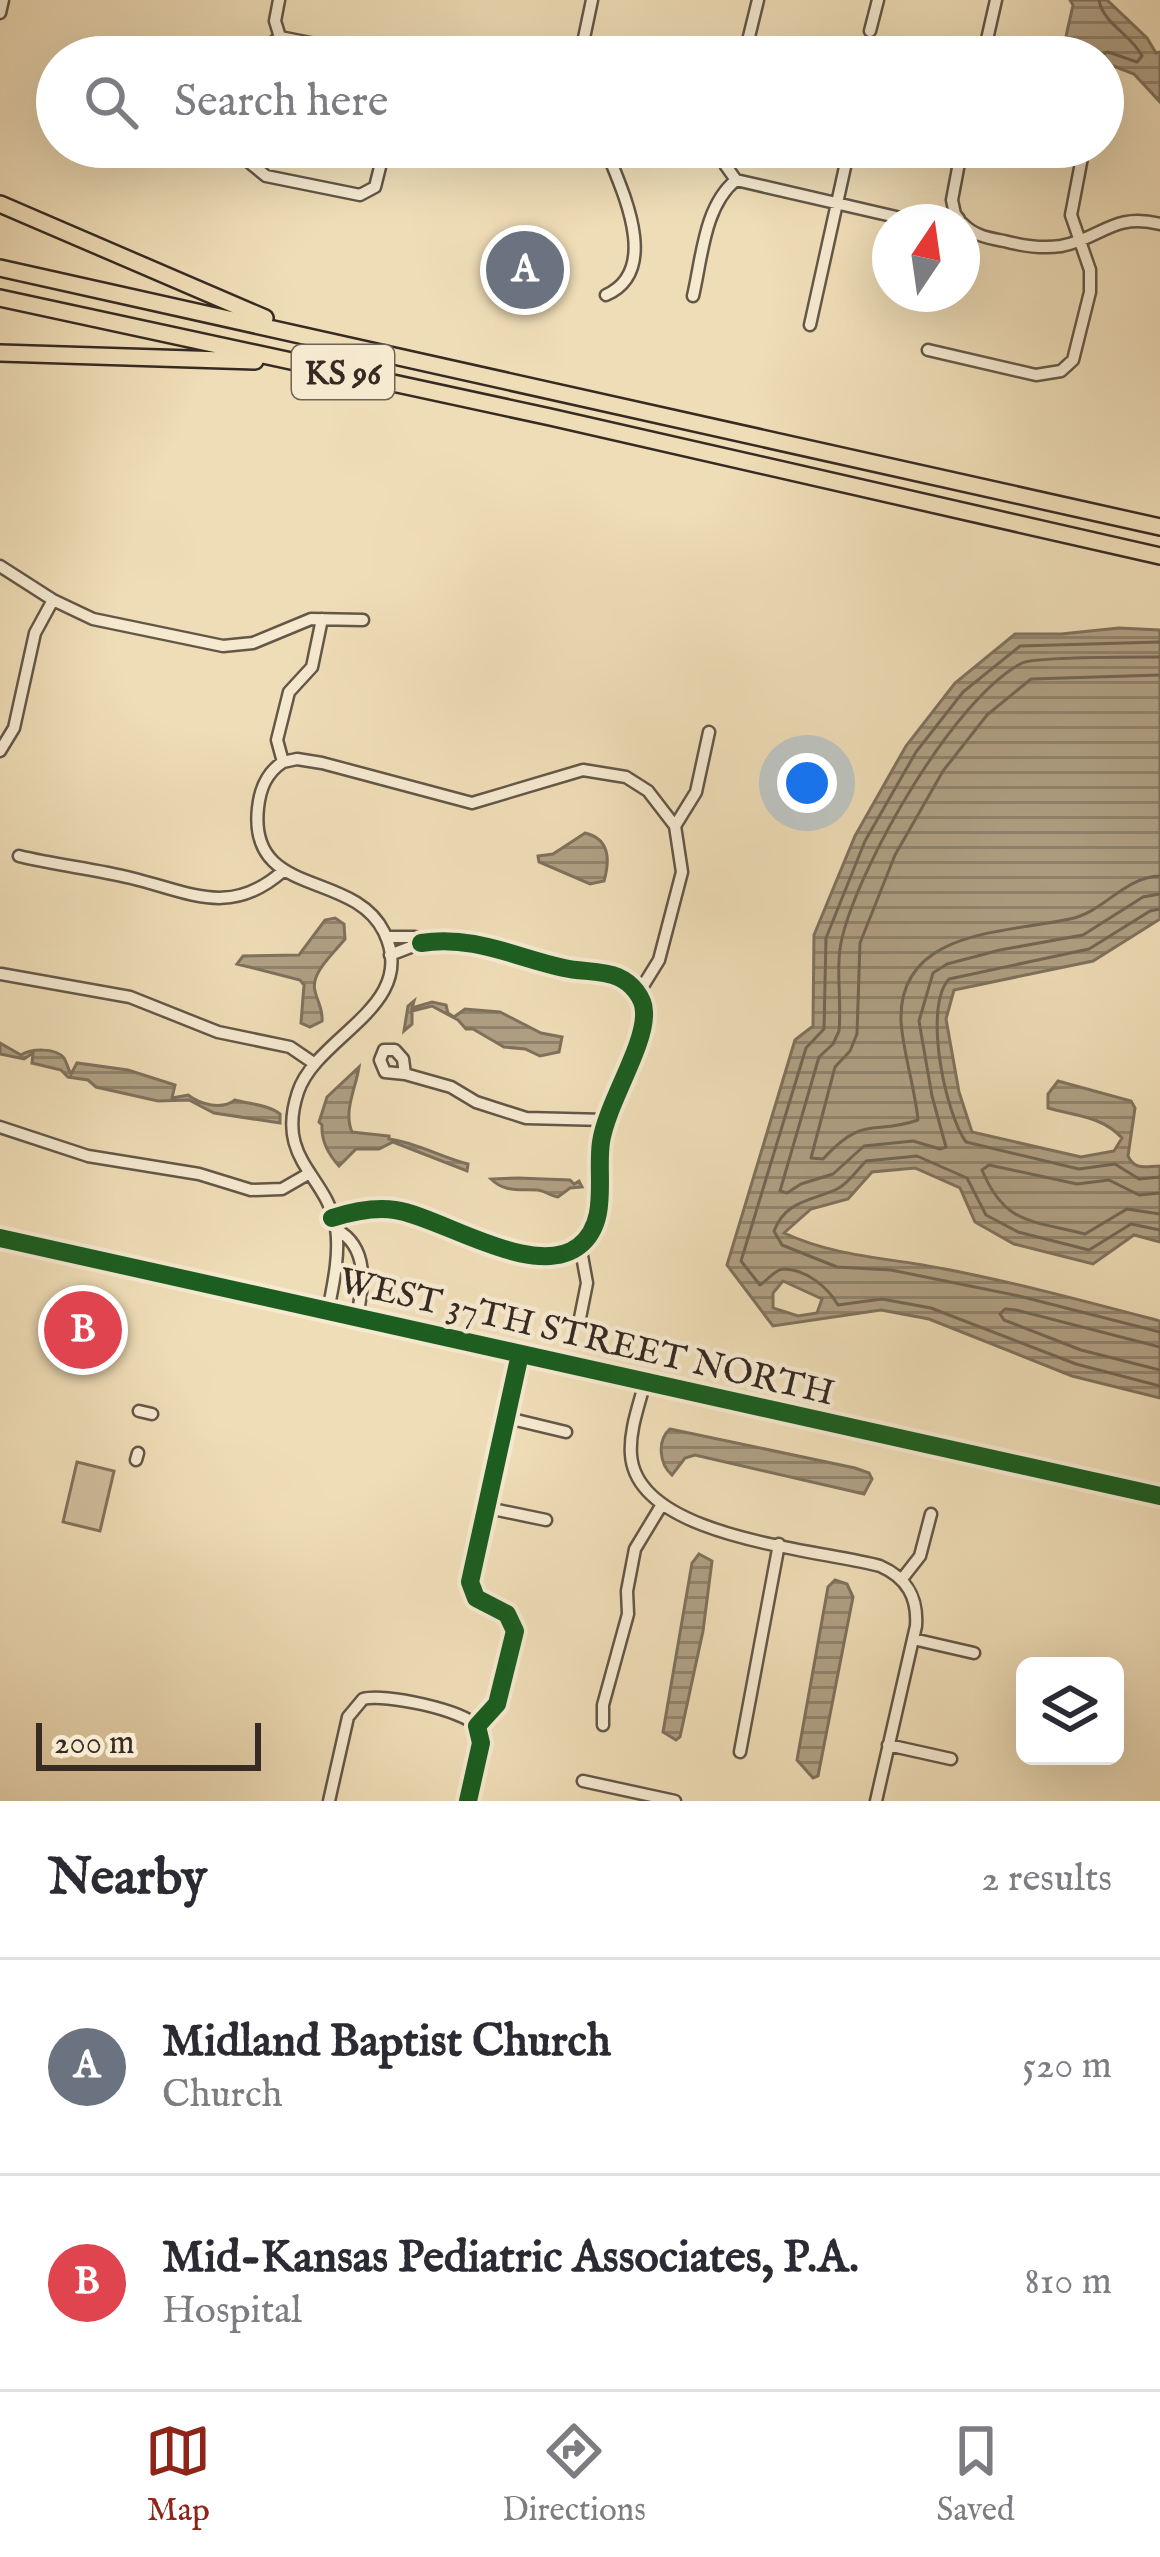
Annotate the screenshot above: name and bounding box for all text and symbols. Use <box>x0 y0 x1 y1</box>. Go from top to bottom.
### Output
search box <box>36 36 1124 168</box>
icon: search <box>78 69 144 135</box>
text: Search here <box>174 74 388 131</box>
north arrow <box>872 204 980 312</box>
pin: A <box>486 225 564 315</box>
road number: KS 96 <box>292 345 394 399</box>
your location <box>777 753 837 813</box>
street label: WEST 37TH STREET NORTH <box>334 1259 838 1417</box>
pin: B <box>44 1285 122 1375</box>
map controls <box>1016 1657 1124 1765</box>
button: layers <box>1016 1657 1124 1765</box>
scale bar <box>36 1717 261 1770</box>
text: 200 m <box>54 1723 135 1765</box>
text: Nearby <box>48 1847 207 1912</box>
text: 2 results <box>981 1855 1112 1904</box>
text: Midland Baptist Church <box>162 2014 611 2071</box>
text: A <box>74 2042 100 2091</box>
text: 520 m <box>1022 2042 1112 2091</box>
text: Church <box>162 2071 282 2120</box>
text: Mid-Kansas Pediatric Associates, P.A. <box>162 2230 859 2287</box>
text: B <box>74 2258 100 2307</box>
text: 810 m <box>1025 2258 1112 2307</box>
text: Hospital <box>162 2287 302 2336</box>
tab: Map <box>145 2418 211 2532</box>
tab: Directions <box>502 2418 646 2532</box>
tab: Saved <box>937 2418 1015 2532</box>

